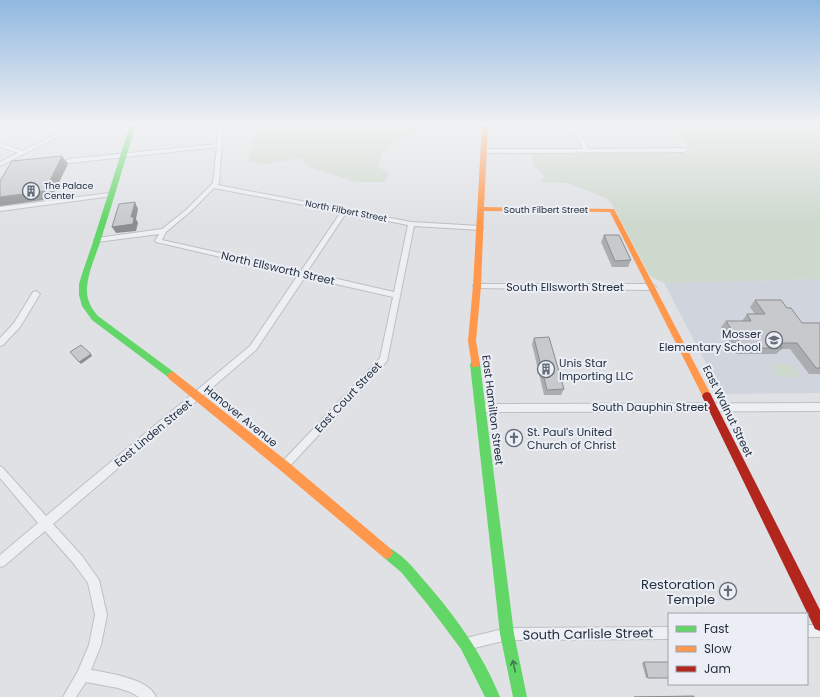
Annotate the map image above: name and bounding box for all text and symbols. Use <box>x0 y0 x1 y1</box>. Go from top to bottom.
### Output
place label: The Palace Center <box>44 180 94 202</box>
building icon: The Palace Center <box>21 181 41 201</box>
street label: North Filbert Street <box>304 197 388 225</box>
street label: South Filbert Street <box>504 204 588 216</box>
street label: North Ellsworth Street <box>220 247 336 289</box>
street label: South Ellsworth Street <box>506 279 624 295</box>
place label: Mosser Elementary School <box>659 326 761 355</box>
school or university icon: Mosser Elementary School <box>764 330 784 350</box>
street label: East Hamilton Street <box>478 354 508 466</box>
place label: Unis Star Importing LLC <box>559 355 634 384</box>
street label: East Court Street <box>311 358 385 436</box>
building icon: Unis Star Importing LLC <box>536 359 556 379</box>
street label: East Walnut Street <box>699 363 757 459</box>
street label: Hanover Avenue <box>201 381 281 451</box>
street label: East Linden Street <box>111 396 195 470</box>
street label: South Dauphin Street <box>592 399 708 415</box>
place label: St. Paul's United Church of Christ <box>527 424 616 453</box>
church icon: St. Paul's United Church of Christ <box>504 428 524 448</box>
place label: Restoration Temple <box>641 575 715 609</box>
church icon: Restoration Temple <box>718 581 738 601</box>
legend <box>668 613 808 685</box>
text: Fast <box>704 620 729 637</box>
street label: South Carlisle Street <box>523 623 654 645</box>
text: Slow <box>704 640 732 657</box>
one-way arrow <box>509 659 517 672</box>
text: Jam <box>704 660 731 677</box>

